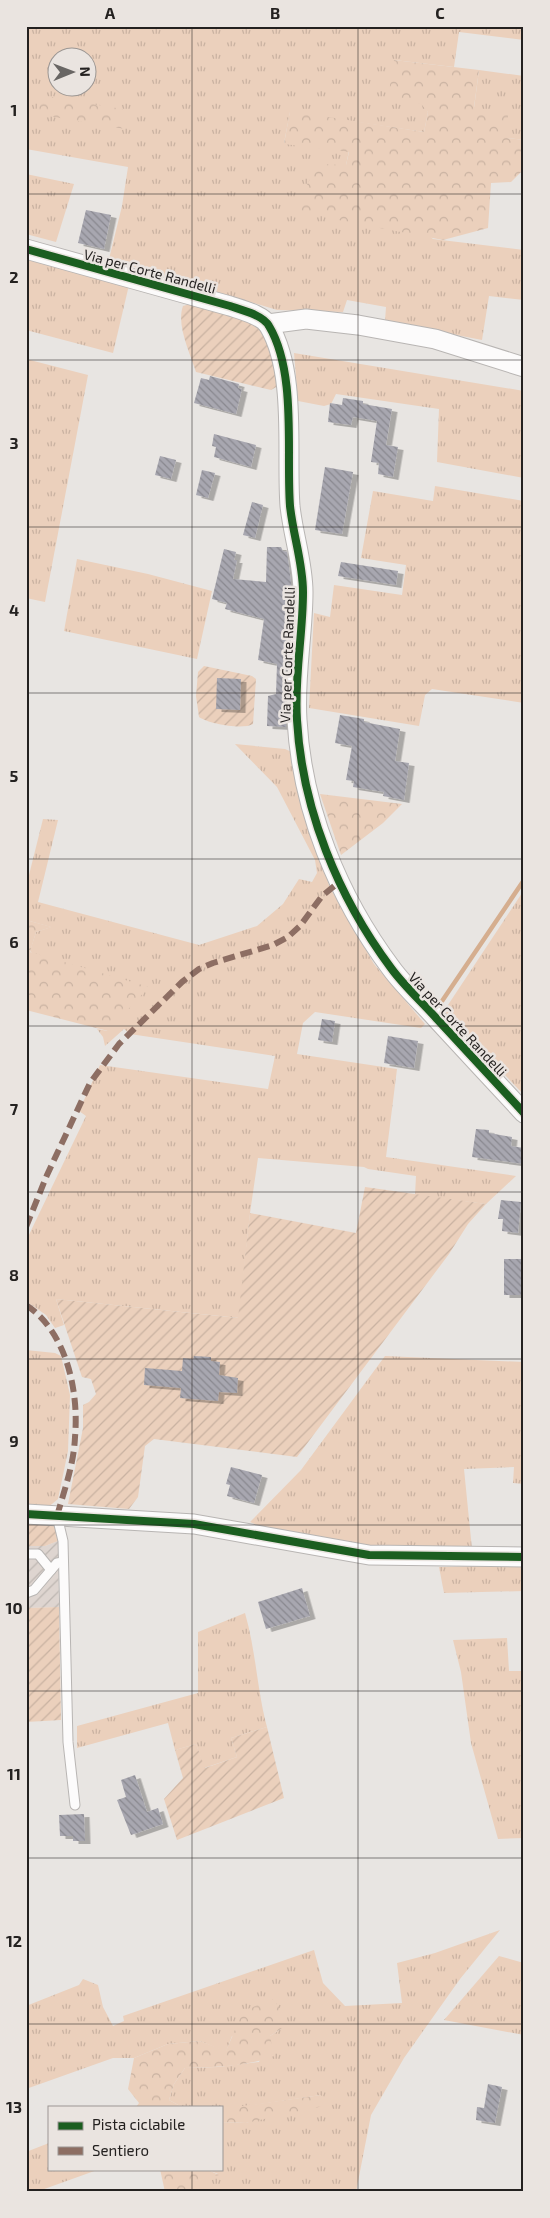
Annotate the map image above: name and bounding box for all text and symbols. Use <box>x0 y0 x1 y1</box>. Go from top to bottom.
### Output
text: A <box>105 3 116 22</box>
text: B <box>270 3 280 22</box>
text: C <box>435 3 445 22</box>
north arrow <box>48 48 98 98</box>
text: N <box>77 67 94 77</box>
text: 1 <box>11 100 17 119</box>
street label: Via per Corte Randelli <box>82 245 218 297</box>
text: 2 <box>9 267 19 286</box>
text: 3 <box>9 433 19 452</box>
street label: Via per Corte Randelli <box>276 587 298 723</box>
text: 4 <box>9 600 19 619</box>
text: 5 <box>10 766 19 785</box>
text: 6 <box>9 932 19 951</box>
street label: Via per Corte Randelli <box>405 968 511 1080</box>
text: 7 <box>10 1099 19 1118</box>
text: 8 <box>9 1265 19 1284</box>
text: 9 <box>9 1431 19 1450</box>
text: 10 <box>5 1598 23 1617</box>
text: 11 <box>7 1764 21 1783</box>
text: 12 <box>6 1931 22 1950</box>
text: 13 <box>6 2097 22 2116</box>
legend <box>48 2106 222 2170</box>
text: Pista ciclabile <box>92 2115 185 2133</box>
text: Sentiero <box>92 2141 149 2159</box>

